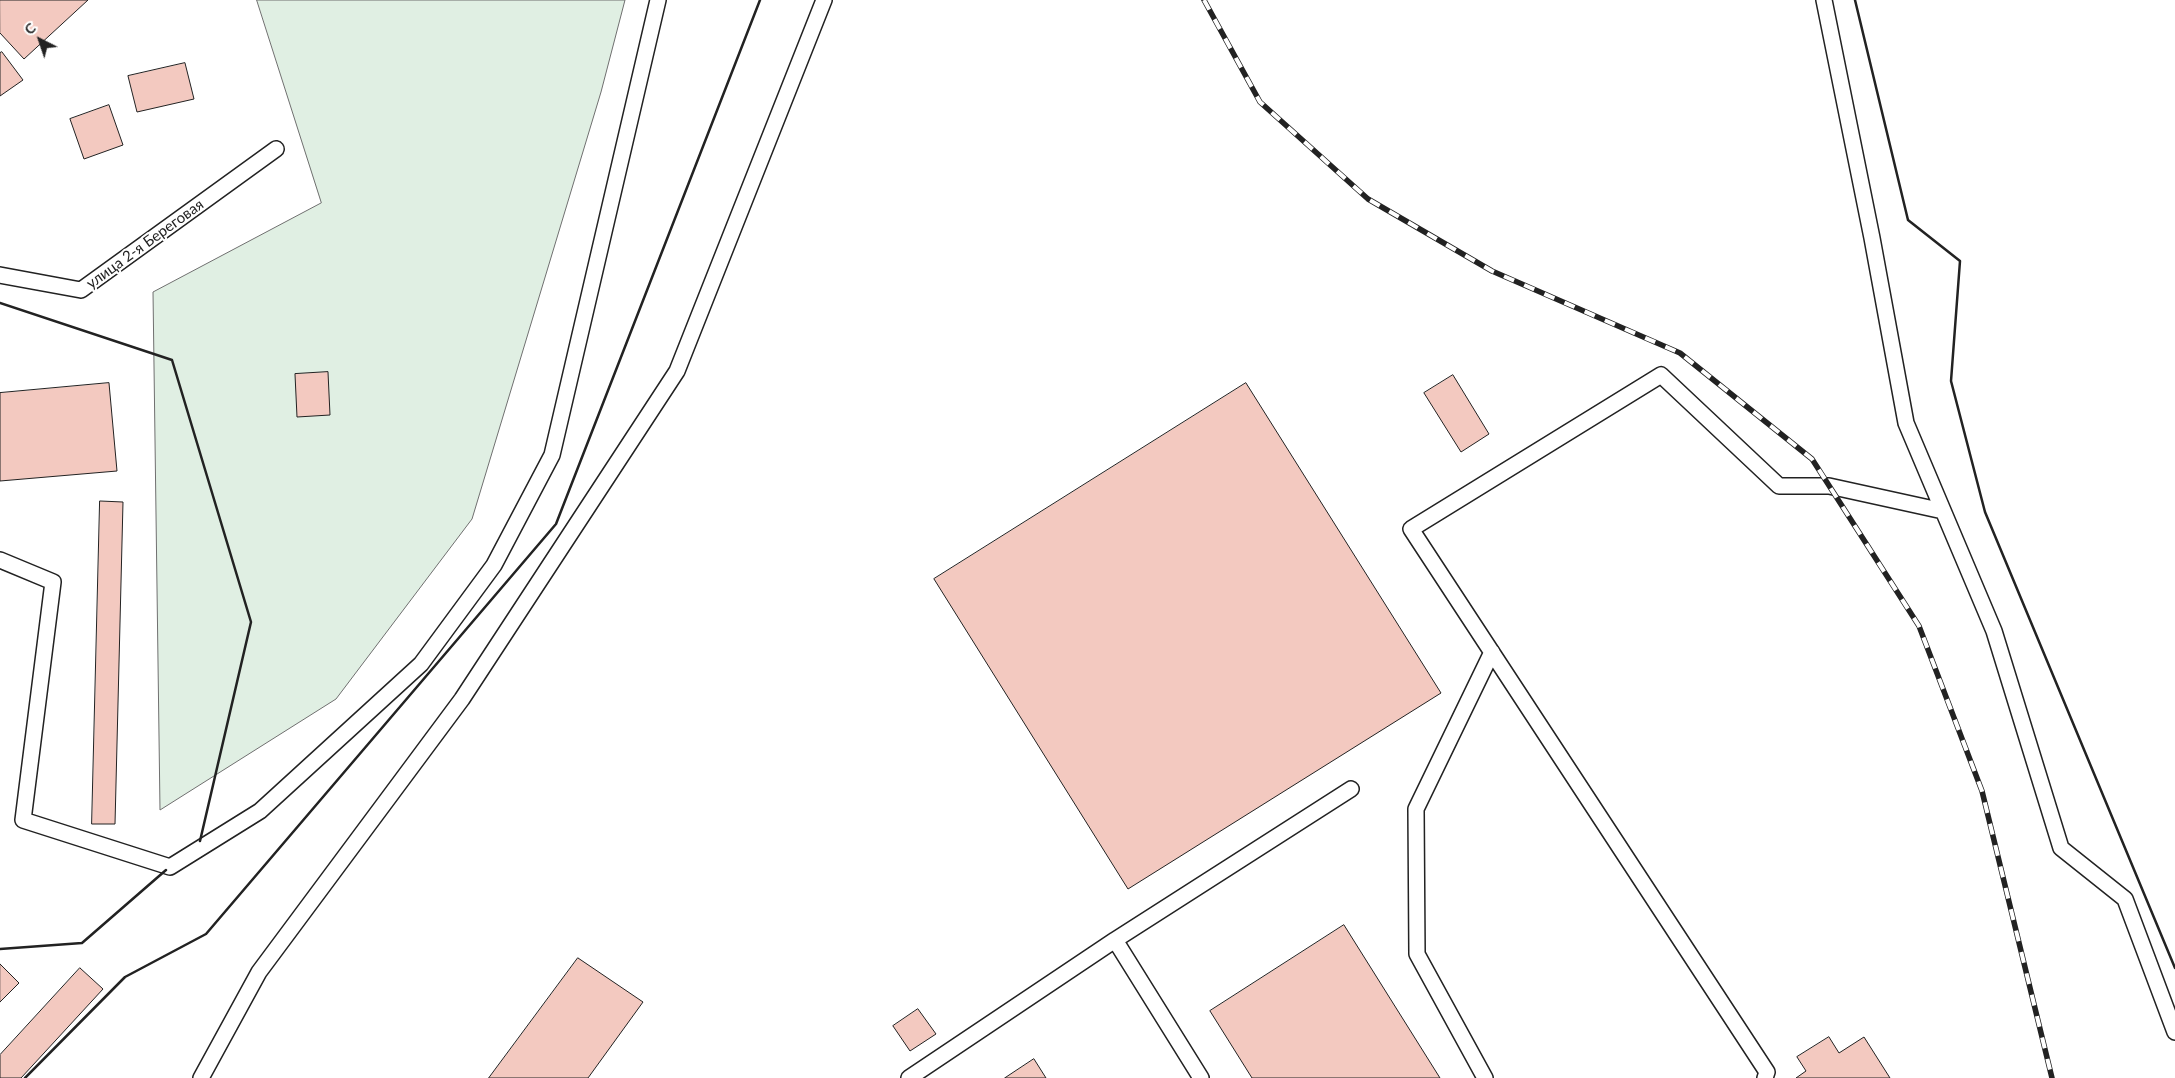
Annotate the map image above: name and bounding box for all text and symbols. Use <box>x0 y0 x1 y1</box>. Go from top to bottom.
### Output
north arrow <box>15 15 65 65</box>
text: С <box>21 19 39 38</box>
street label: улица 2-я Береговая <box>83 195 207 293</box>

